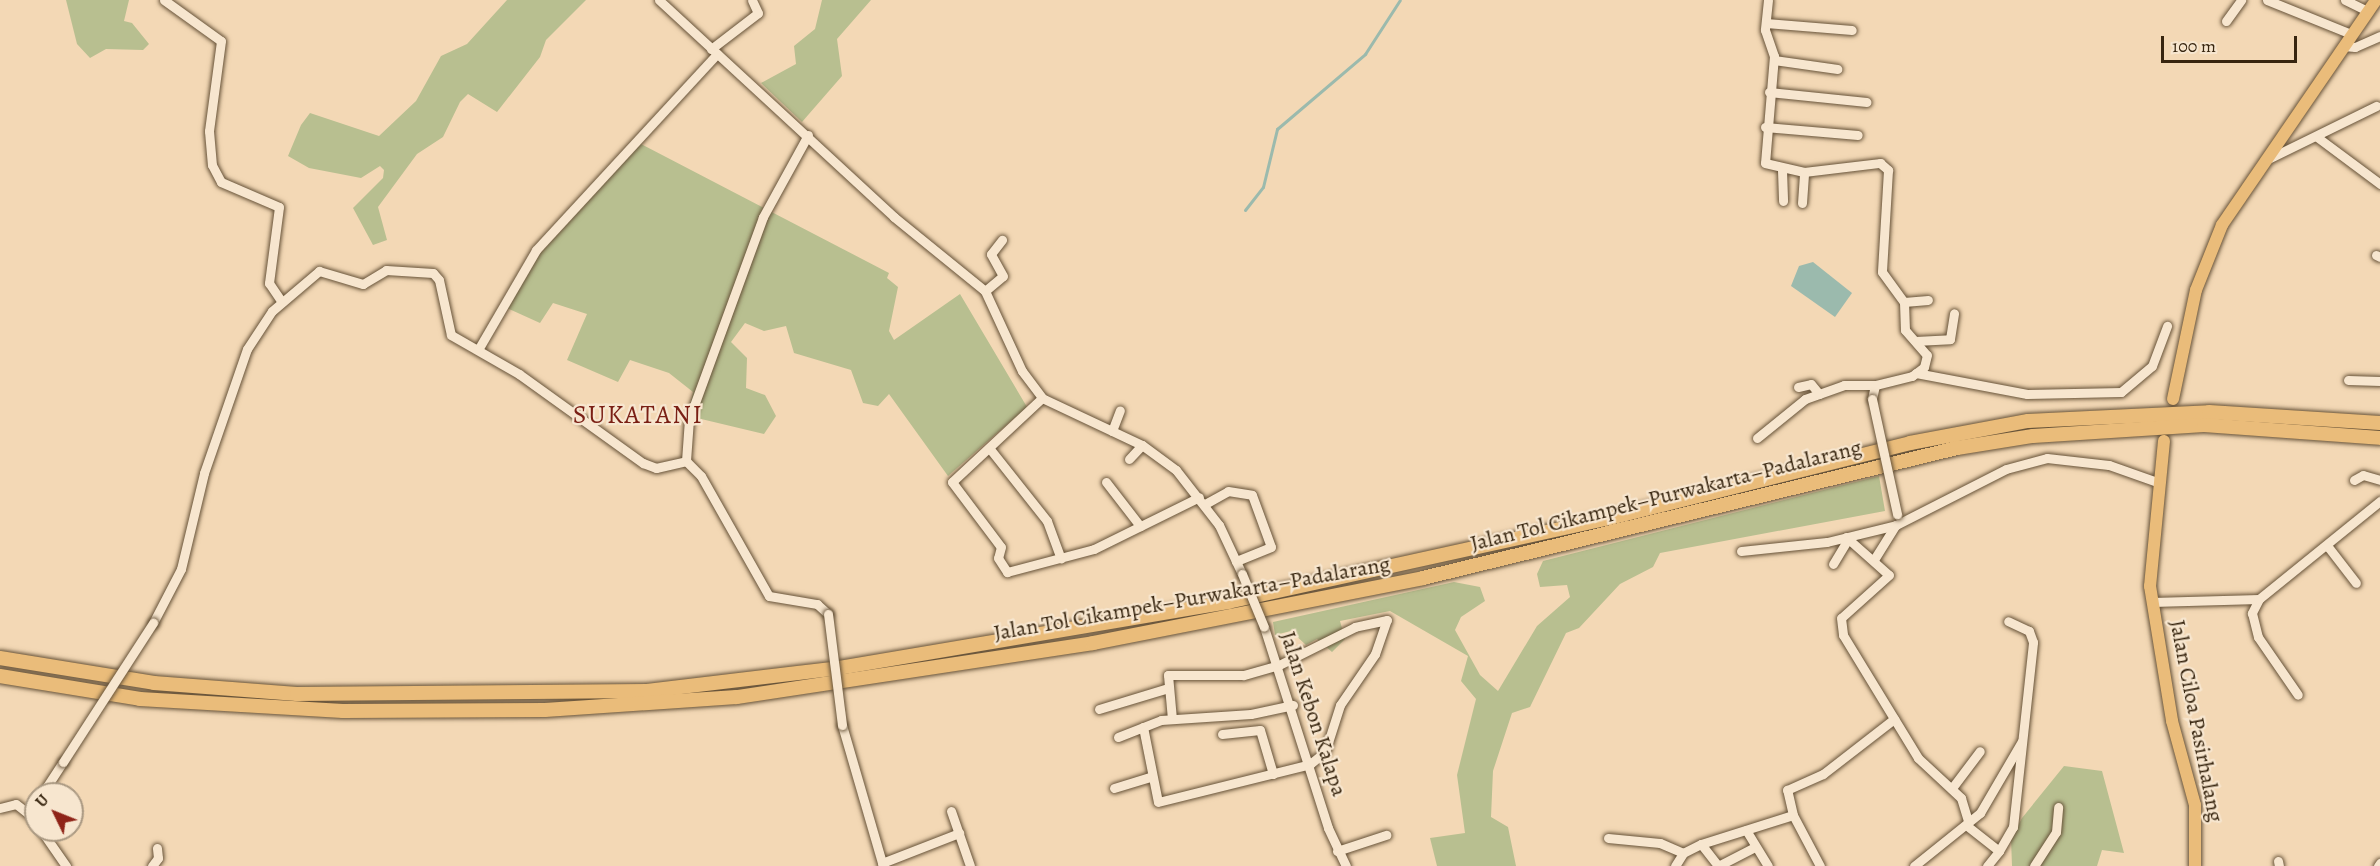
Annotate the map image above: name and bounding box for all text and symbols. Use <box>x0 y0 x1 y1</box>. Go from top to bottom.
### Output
scale bar <box>2164 24 2300 62</box>
text: 100 m <box>2172 34 2216 58</box>
district label: SUKATANI <box>573 399 703 431</box>
street label: Jalan Tol Cikampek–Purwakarta–Padalarang <box>1468 435 1864 557</box>
street label: Jalan Tol Cikampek–Purwakarta–Padalarang <box>992 551 1392 647</box>
street label: Jalan Ciloa Pasirhalang <box>2163 618 2229 824</box>
street label: Jalan Kebon Kalapa <box>1274 628 1352 800</box>
north arrow <box>24 782 84 842</box>
text: U <box>31 790 54 812</box>

